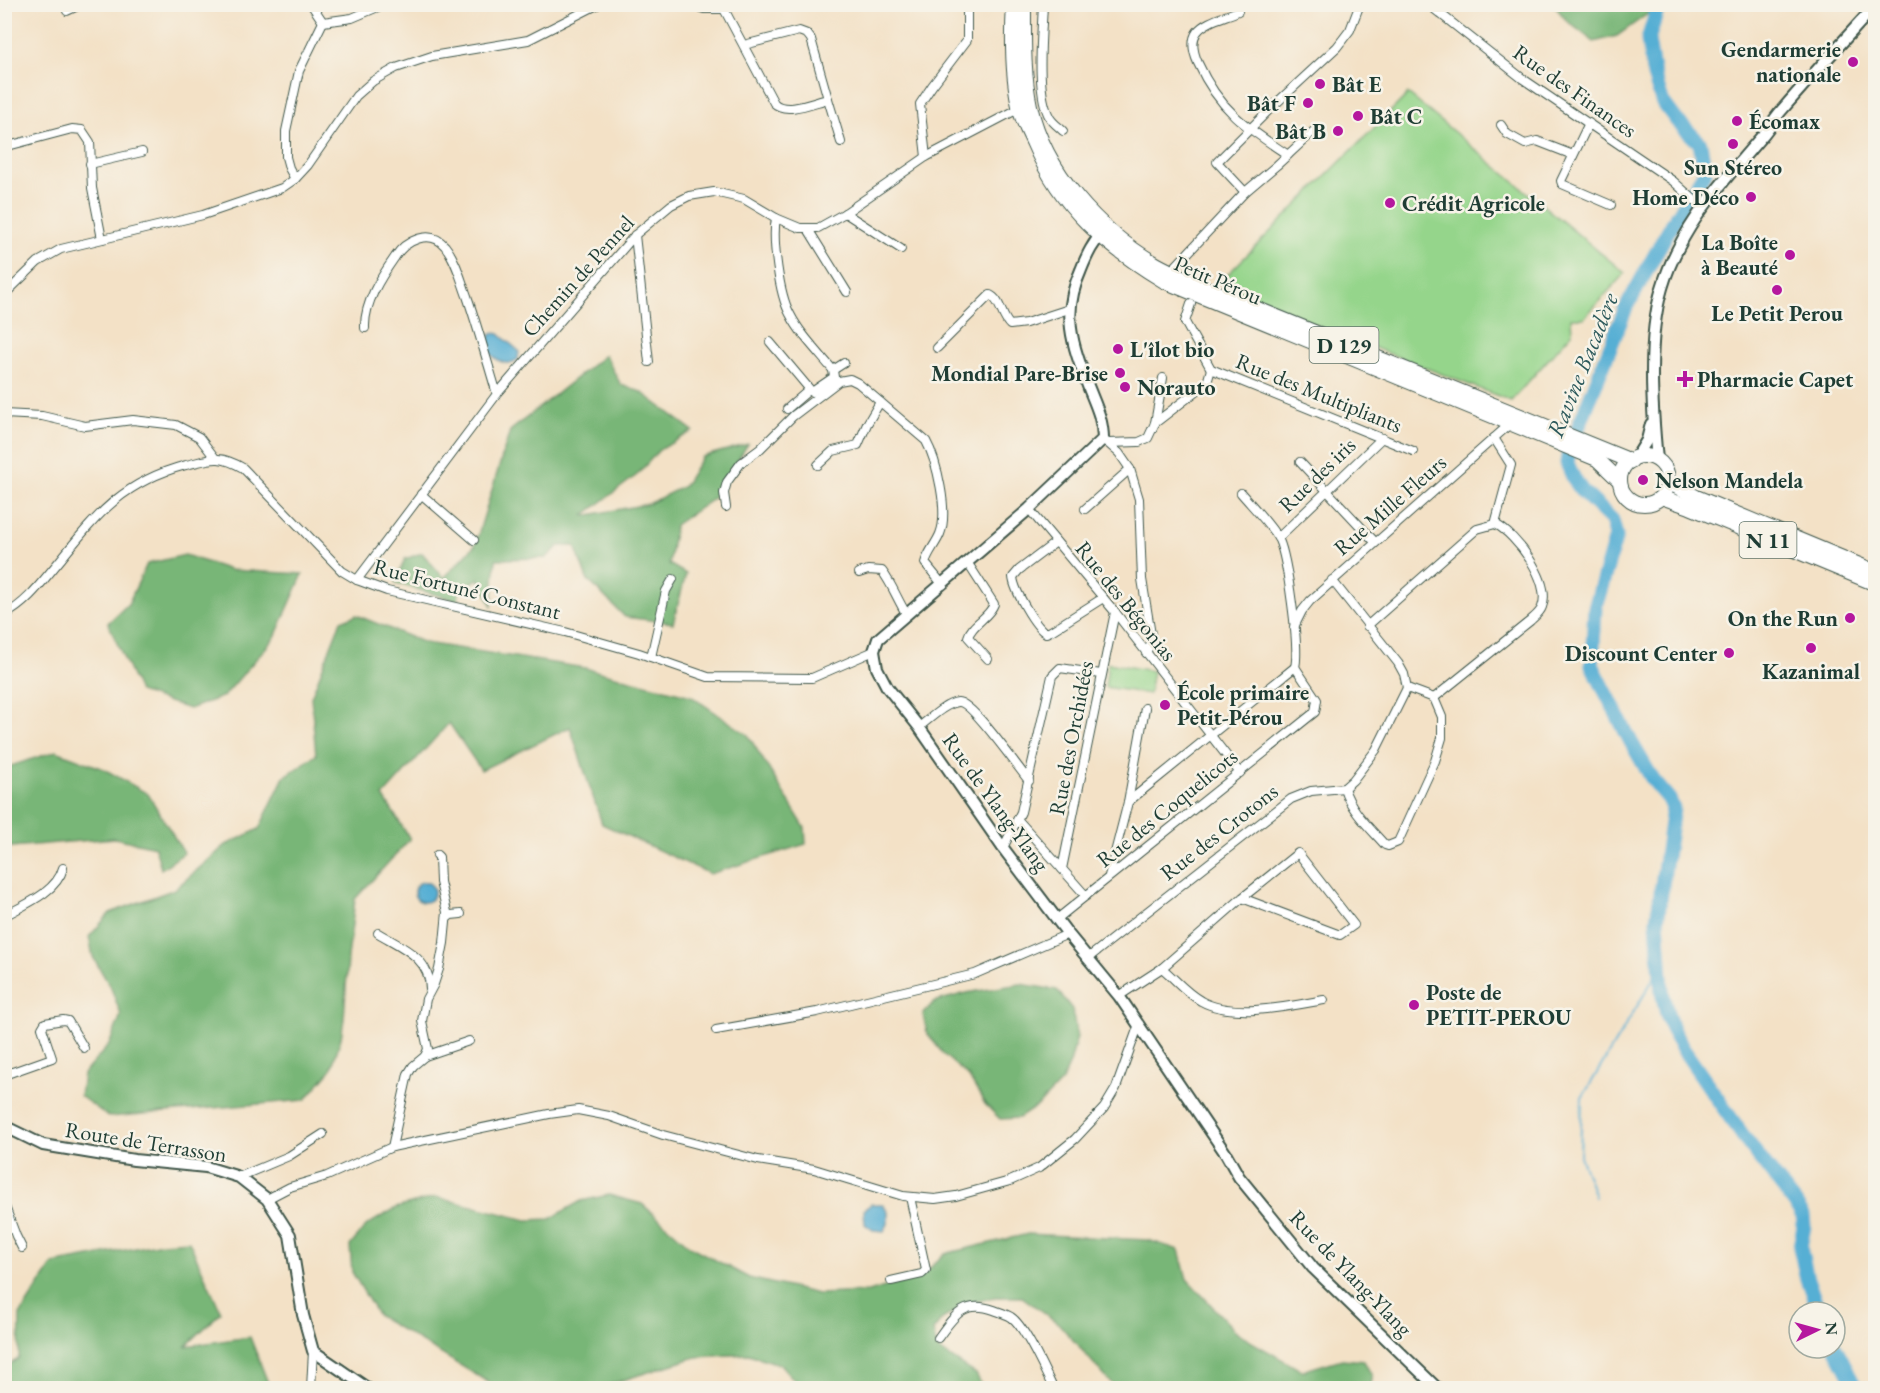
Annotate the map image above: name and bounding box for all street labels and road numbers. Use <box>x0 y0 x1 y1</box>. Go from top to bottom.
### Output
street label: Rue des Finances <box>1508 38 1642 144</box>
street label: Chemin de Pennel <box>515 209 641 343</box>
street label: Petit Pérou <box>1170 249 1267 312</box>
road number: D 129 <box>1310 327 1378 363</box>
street label: Rue des Multipliants <box>1232 346 1406 440</box>
street label: Rue des iris <box>1272 431 1362 519</box>
street label: Rue Mille Fleurs <box>1328 448 1452 562</box>
road number: N 11 <box>1740 522 1796 558</box>
street label: Rue des Bégonias <box>1069 535 1183 667</box>
street label: Rue Fortuné Constant <box>371 552 564 626</box>
street label: Rue des Orchidées <box>1042 658 1100 818</box>
street label: Rue de Ylang-Ylang <box>936 727 1056 878</box>
street label: Rue des Coquelicots <box>1090 742 1244 874</box>
street label: Rue des Crotons <box>1154 777 1284 887</box>
street label: Route de Terrasson <box>63 1115 229 1169</box>
street label: Rue de Ylang-Ylang <box>1283 1204 1419 1343</box>

